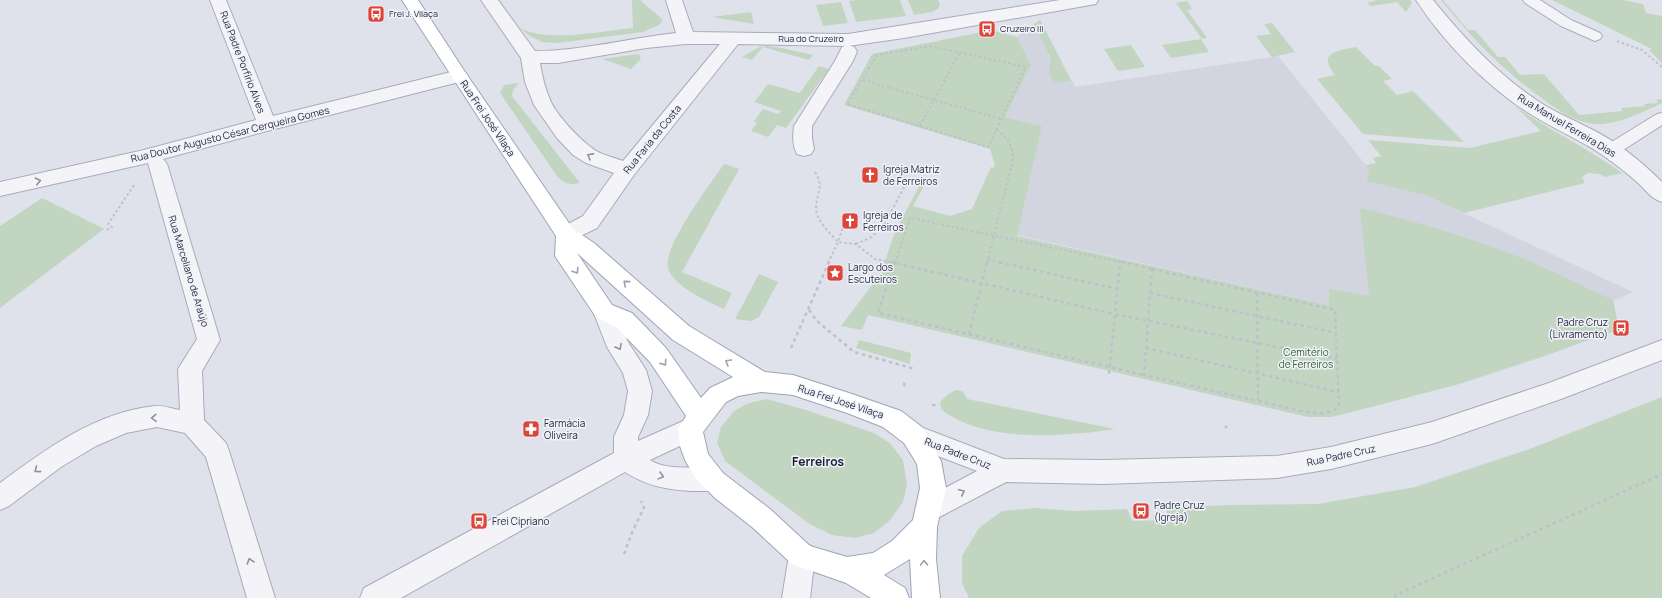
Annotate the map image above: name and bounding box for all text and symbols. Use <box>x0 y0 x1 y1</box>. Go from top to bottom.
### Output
bus stop icon: Frei J. Vilaça <box>366 4 386 24</box>
place label: Frei J. Vilaça <box>389 7 438 20</box>
street label: Rua Padre Porfírio Alves <box>217 9 269 115</box>
bus stop icon: Cruzeiro III <box>977 19 997 39</box>
place label: Cruzeiro III <box>1000 22 1043 35</box>
street label: Rua do Cruzeiro <box>778 32 844 45</box>
street label: Rua Frei José Vilaça <box>457 77 519 159</box>
street label: Rua Manuel Ferreira Dias <box>1515 90 1619 160</box>
street label: Rua Doutor Augusto César Cerqueira Gomes <box>129 102 331 166</box>
street label: Rua Faria da Costa <box>620 102 684 176</box>
one-way arrow <box>587 153 594 160</box>
place label: Igreja Matriz de Ferreiros <box>883 162 940 188</box>
church icon: Igreja Matriz de Ferreiros <box>860 165 880 185</box>
one-way arrow <box>35 177 41 185</box>
place label: Igreja de Ferreiros <box>863 208 904 234</box>
church icon: Igreja de Ferreiros <box>840 211 860 231</box>
street label: Rua Marceliano de Araújo <box>165 213 213 329</box>
place label: Largo dos Escuteiros <box>848 260 897 286</box>
place icon: Largo dos Escuteiros <box>825 263 845 283</box>
one-way arrow <box>571 266 578 273</box>
one-way arrow <box>623 280 630 287</box>
place label: Padre Cruz (Livramento) <box>1549 315 1608 341</box>
bus stop icon: Padre Cruz (Livramento) <box>1611 318 1631 338</box>
one-way arrow <box>614 343 622 350</box>
park label: Cemitério de Ferreiros <box>1279 345 1333 371</box>
one-way arrow <box>659 359 667 366</box>
one-way arrow <box>725 359 732 366</box>
street label: Rua Frei José Vilaça <box>796 381 886 421</box>
one-way arrow <box>151 413 157 422</box>
place label: Farmácia Oliveira <box>544 416 585 442</box>
pharmacy icon: Farmácia Oliveira <box>521 419 541 439</box>
street label: Rua Padre Cruz <box>923 434 993 472</box>
street label: Rua Padre Cruz <box>1305 441 1377 469</box>
district label: Ferreiros <box>792 453 844 470</box>
one-way arrow <box>35 466 42 473</box>
one-way arrow <box>657 471 664 480</box>
one-way arrow <box>958 489 965 497</box>
place label: Padre Cruz (Igreja) <box>1154 498 1205 524</box>
bus stop icon: Padre Cruz (Igreja) <box>1131 501 1151 521</box>
bus stop icon: Frei Cipriano <box>469 511 489 531</box>
place label: Frei Cipriano <box>492 514 550 528</box>
one-way arrow <box>246 557 255 564</box>
one-way arrow <box>919 560 928 566</box>

